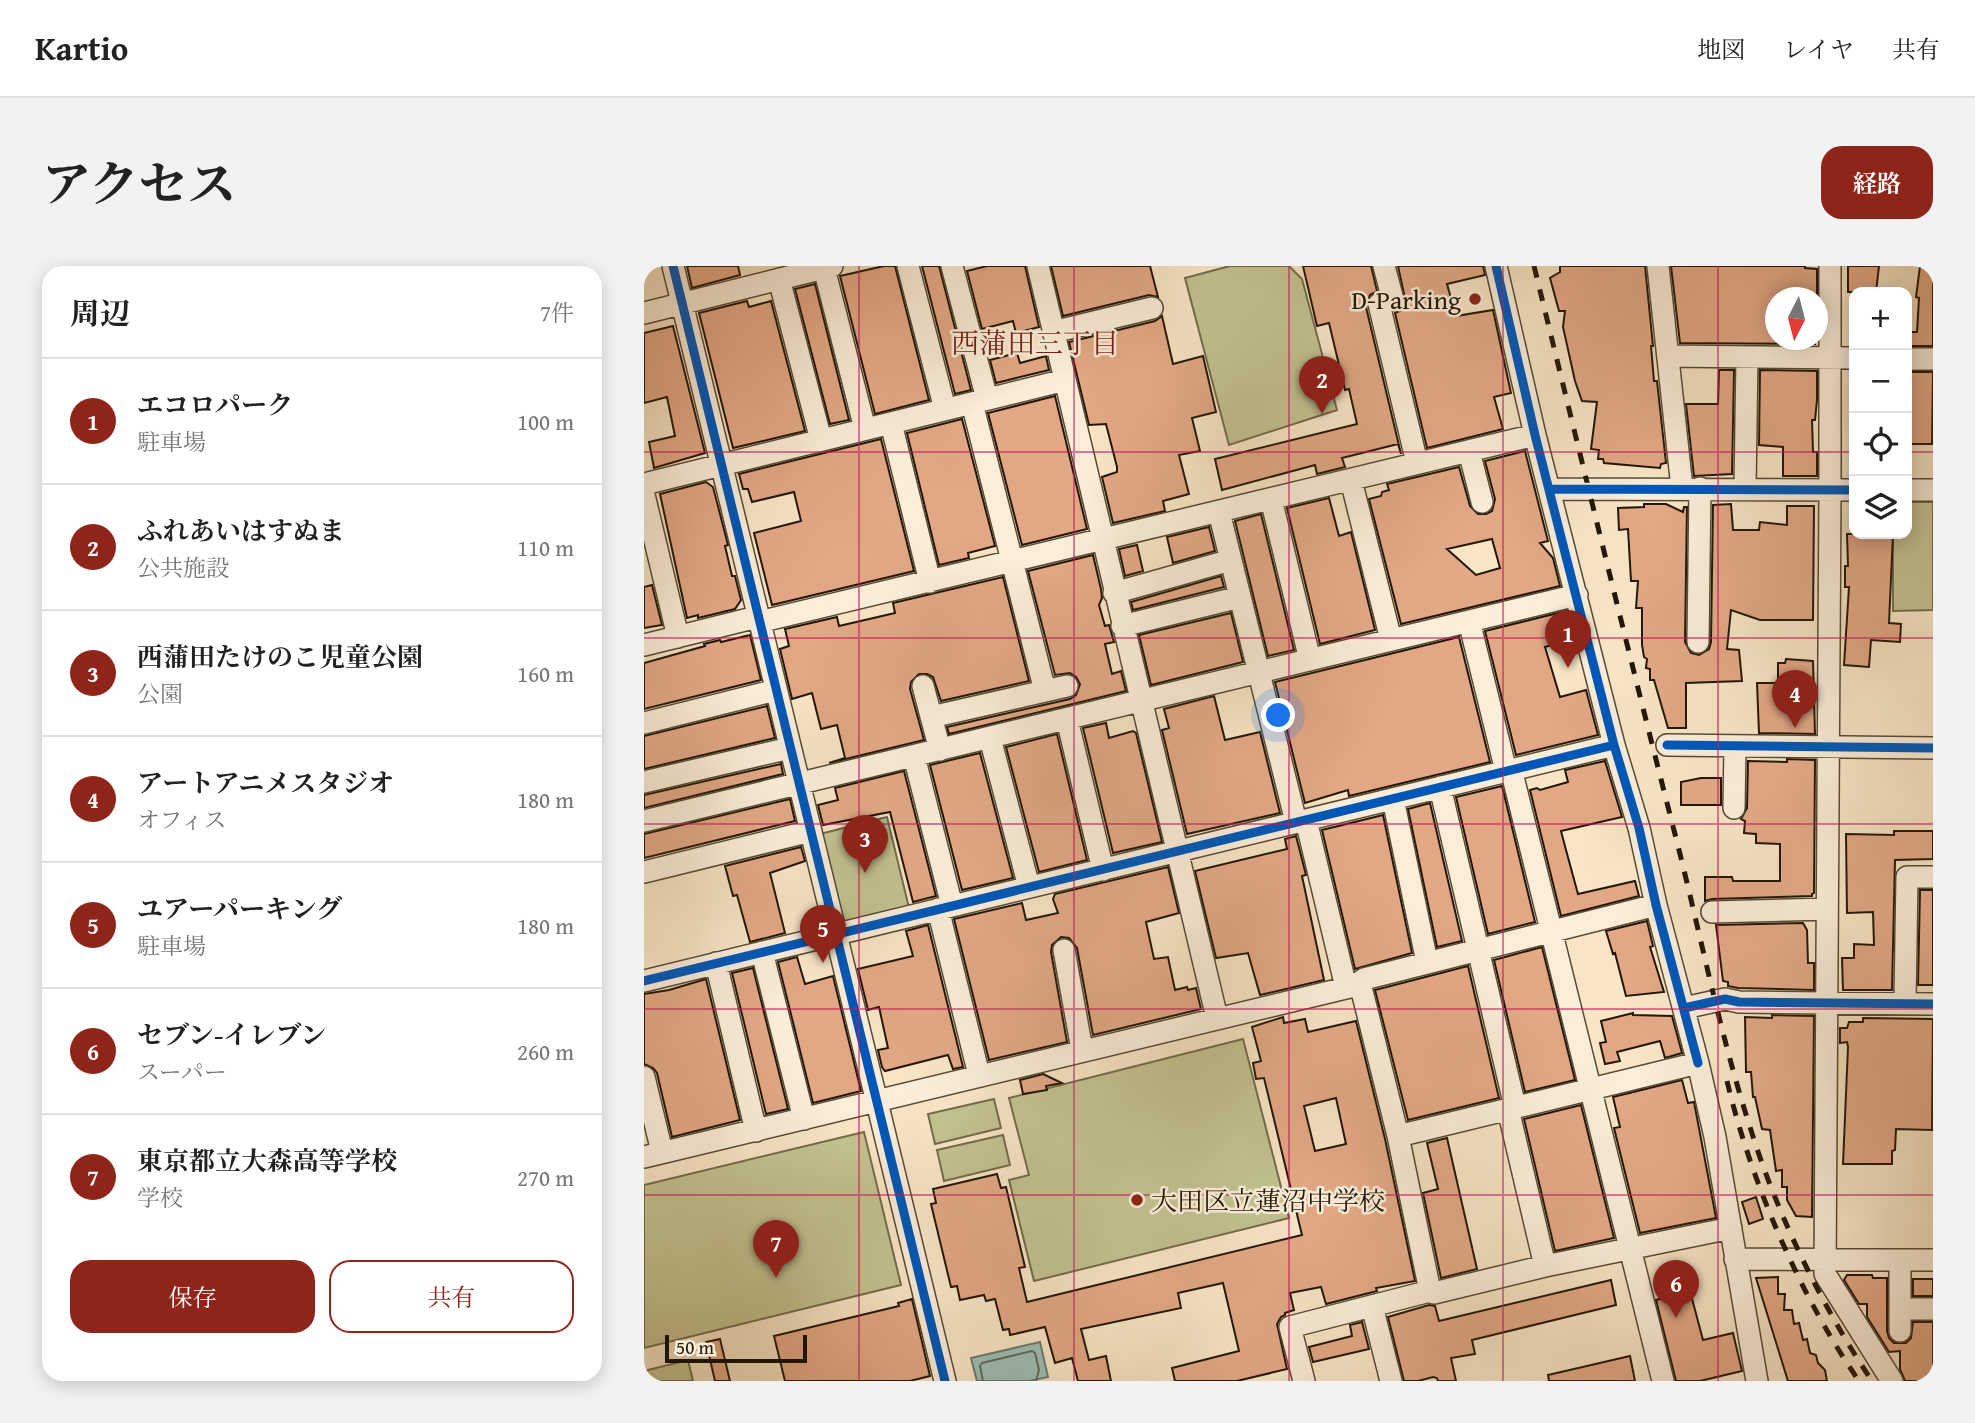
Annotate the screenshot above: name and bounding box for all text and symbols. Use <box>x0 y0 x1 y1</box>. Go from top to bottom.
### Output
text: Kartio <box>35 24 128 72</box>
text: 地図 <box>1697 32 1745 67</box>
text: レイヤ <box>1783 32 1854 67</box>
text: 共有 <box>1892 32 1940 67</box>
button: 経路 <box>1821 146 1933 219</box>
text: アクセス <box>42 147 237 219</box>
place label: D-Parking <box>1351 280 1461 319</box>
north arrow <box>1765 287 1828 350</box>
map controls <box>1849 287 1912 539</box>
button: + <box>1849 287 1912 350</box>
text: 周辺 <box>70 291 130 335</box>
marker: D-Parking <box>1467 291 1483 307</box>
text: 7件 <box>540 296 574 329</box>
district label: 西蒲田三丁目 <box>951 322 1119 363</box>
button: − <box>1849 350 1912 413</box>
pin: 2 <box>1299 356 1345 414</box>
text: エコロパーク <box>137 385 293 424</box>
text: 1 <box>87 405 99 438</box>
text: 100 m <box>517 405 574 438</box>
button: locate <box>1849 413 1912 476</box>
text: 駐車場 <box>137 425 206 458</box>
button: layers <box>1849 476 1912 539</box>
text: ふれあいはすぬま <box>137 511 345 550</box>
text: 2 <box>87 531 99 564</box>
text: 110 m <box>517 531 574 564</box>
text: 公共施設 <box>137 551 229 584</box>
pin: 1 <box>1545 610 1591 668</box>
text: 西蒲田たけのこ児童公園 <box>137 637 423 676</box>
text: 3 <box>87 657 99 690</box>
text: 160 m <box>517 657 574 690</box>
pin: 4 <box>1772 670 1818 728</box>
text: 公園 <box>137 677 183 710</box>
your location <box>1261 698 1295 732</box>
text: アートアニメスタジオ <box>137 763 394 802</box>
text: 4 <box>87 783 99 816</box>
text: 180 m <box>517 783 574 816</box>
text: オフィス <box>137 803 226 836</box>
pin: 3 <box>842 815 888 873</box>
text: ユアーパーキング <box>137 889 342 928</box>
pin: 5 <box>800 905 846 963</box>
text: 5 <box>87 909 99 942</box>
text: 180 m <box>517 909 574 942</box>
text: 駐車場 <box>137 929 206 962</box>
text: セブン-イレブン <box>137 1015 326 1054</box>
text: 6 <box>87 1035 99 1068</box>
text: 260 m <box>517 1035 574 1068</box>
text: スーパー <box>137 1055 227 1088</box>
text: 東京都立大森高等学校 <box>137 1141 397 1180</box>
text: 7 <box>87 1161 99 1194</box>
text: 270 m <box>517 1161 574 1194</box>
text: 学校 <box>137 1181 183 1214</box>
place label: 大田区立蓮沼中学校 <box>1151 1181 1385 1220</box>
marker: 大田区立蓮沼中学校 <box>1129 1192 1145 1208</box>
pin: 7 <box>753 1220 799 1278</box>
button: 保存 <box>70 1260 315 1333</box>
button: 共有 <box>329 1260 574 1333</box>
pin: 6 <box>1653 1260 1699 1318</box>
scale bar <box>665 1332 807 1364</box>
text: 50 m <box>676 1333 714 1361</box>

